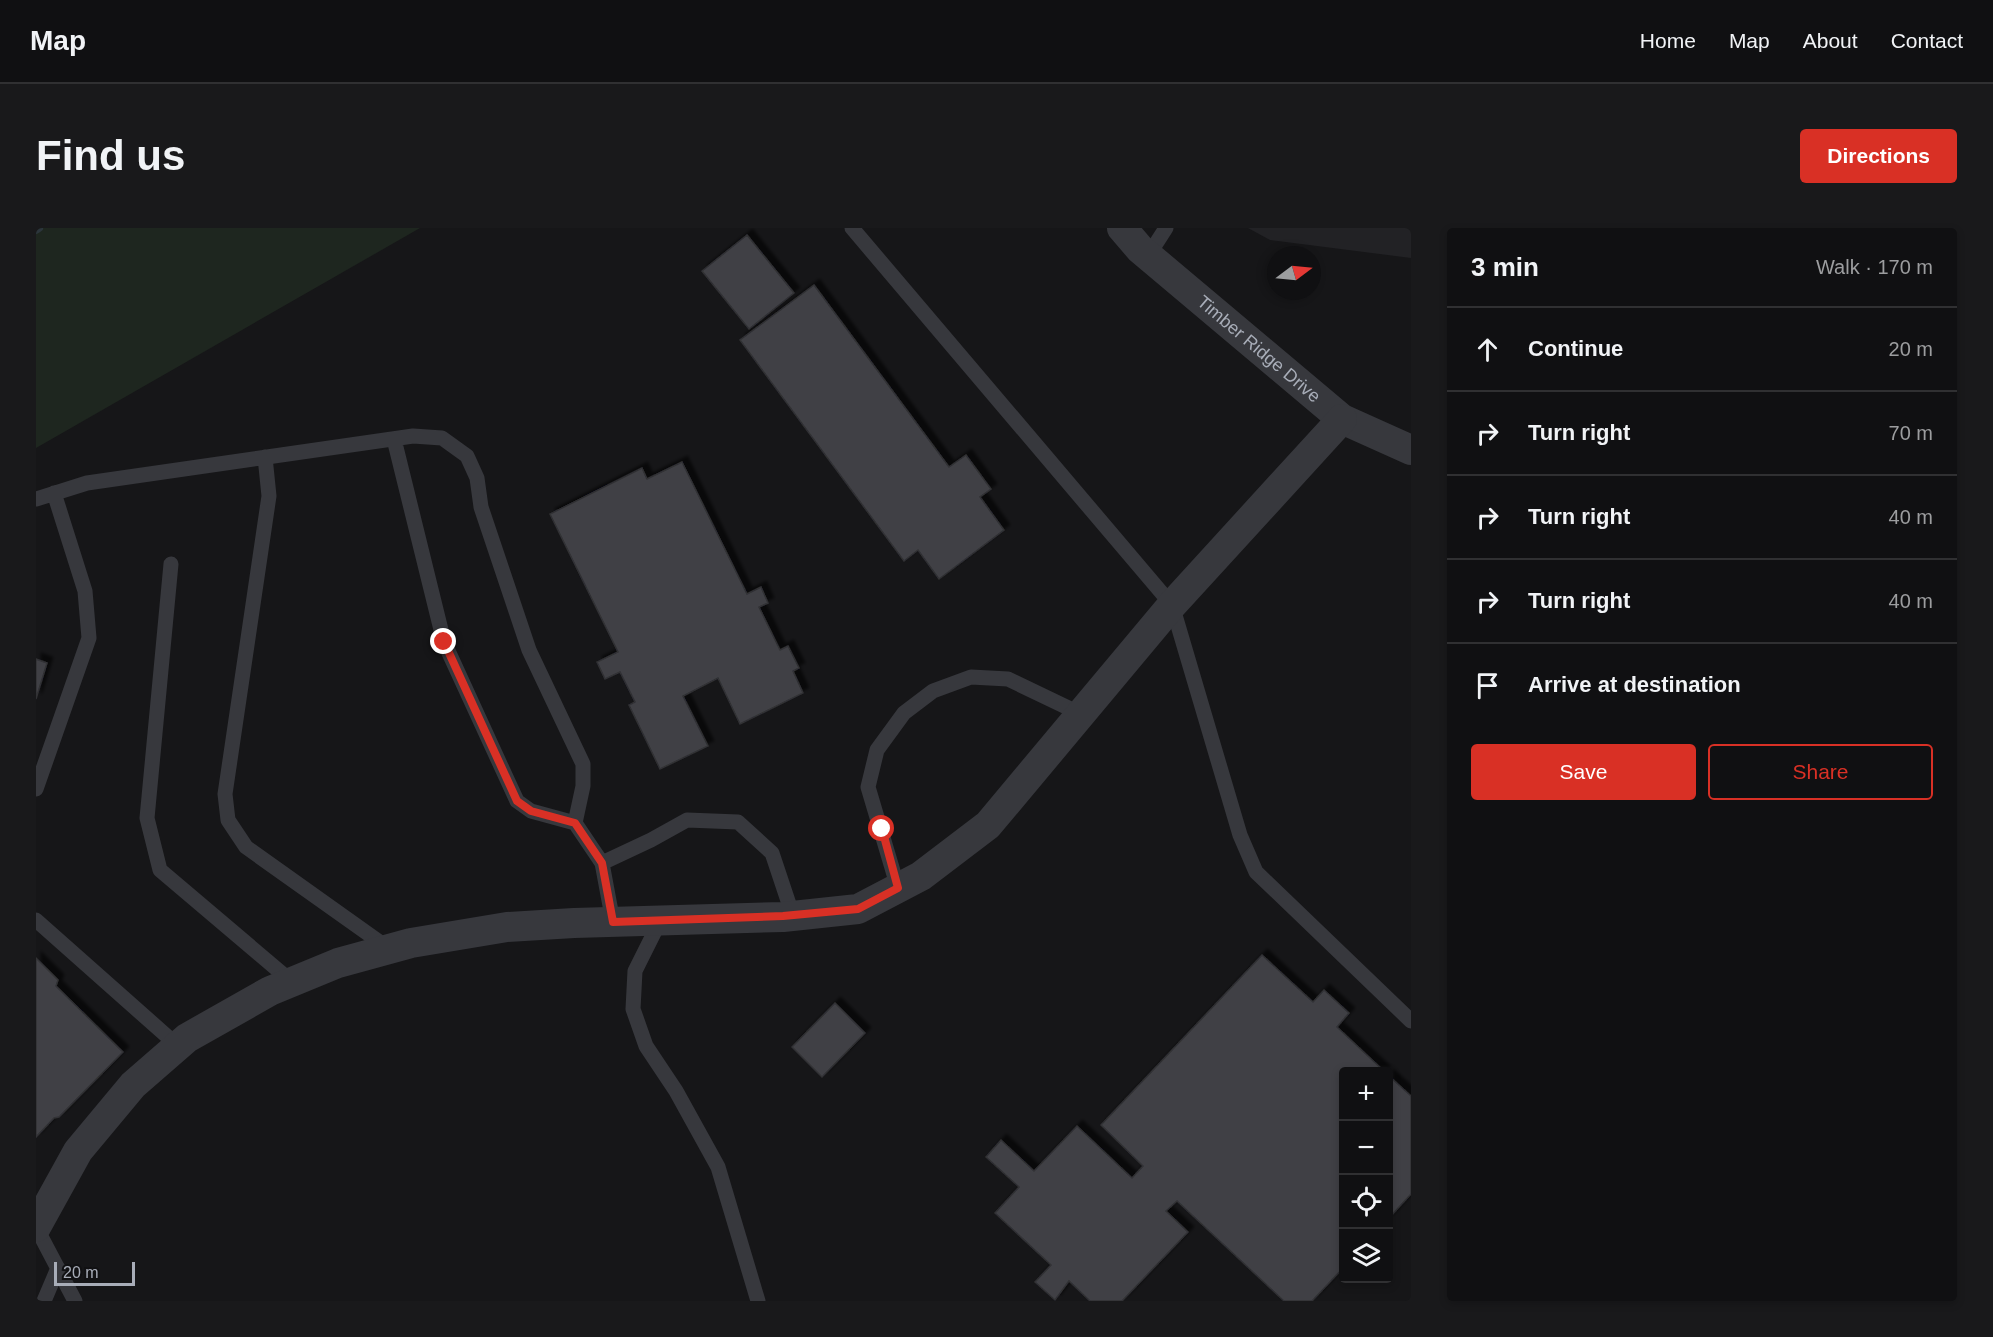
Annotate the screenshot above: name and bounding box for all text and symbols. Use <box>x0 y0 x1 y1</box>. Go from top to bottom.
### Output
text: Map <box>30 25 86 56</box>
text: Home <box>1640 29 1696 52</box>
text: Map <box>1729 29 1770 52</box>
text: About <box>1803 29 1858 52</box>
text: Contact <box>1891 29 1963 52</box>
button: Directions <box>1800 129 1957 183</box>
text: Find us <box>36 132 185 179</box>
north arrow <box>1267 246 1321 300</box>
text: 3 min <box>1471 252 1539 282</box>
text: Walk · 170 m <box>1816 256 1933 278</box>
street label: Timber Ridge Drive <box>1193 292 1324 406</box>
icon: ahead <box>1471 333 1504 366</box>
text: Continue <box>1528 336 1623 361</box>
text: 20 m <box>1889 338 1933 360</box>
icon: right <box>1471 417 1504 450</box>
text: Turn right <box>1528 420 1630 445</box>
text: 70 m <box>1889 422 1933 444</box>
icon: right <box>1471 501 1504 534</box>
text: Turn right <box>1528 504 1630 529</box>
text: 40 m <box>1889 506 1933 528</box>
icon: right <box>1471 585 1504 618</box>
text: Turn right <box>1528 588 1630 613</box>
text: 40 m <box>1889 590 1933 612</box>
route end <box>430 628 456 654</box>
icon: arrive <box>1471 669 1504 702</box>
text: Arrive at destination <box>1528 672 1741 697</box>
button: Save <box>1471 744 1696 800</box>
button: Share <box>1708 744 1933 800</box>
route start <box>868 815 894 841</box>
map controls <box>1339 1067 1393 1283</box>
button: + <box>1339 1067 1393 1121</box>
button: − <box>1339 1121 1393 1175</box>
button: locate <box>1339 1175 1393 1229</box>
button: layers <box>1339 1229 1393 1283</box>
scale bar <box>54 1259 135 1286</box>
text: 20 m <box>63 1264 99 1281</box>

